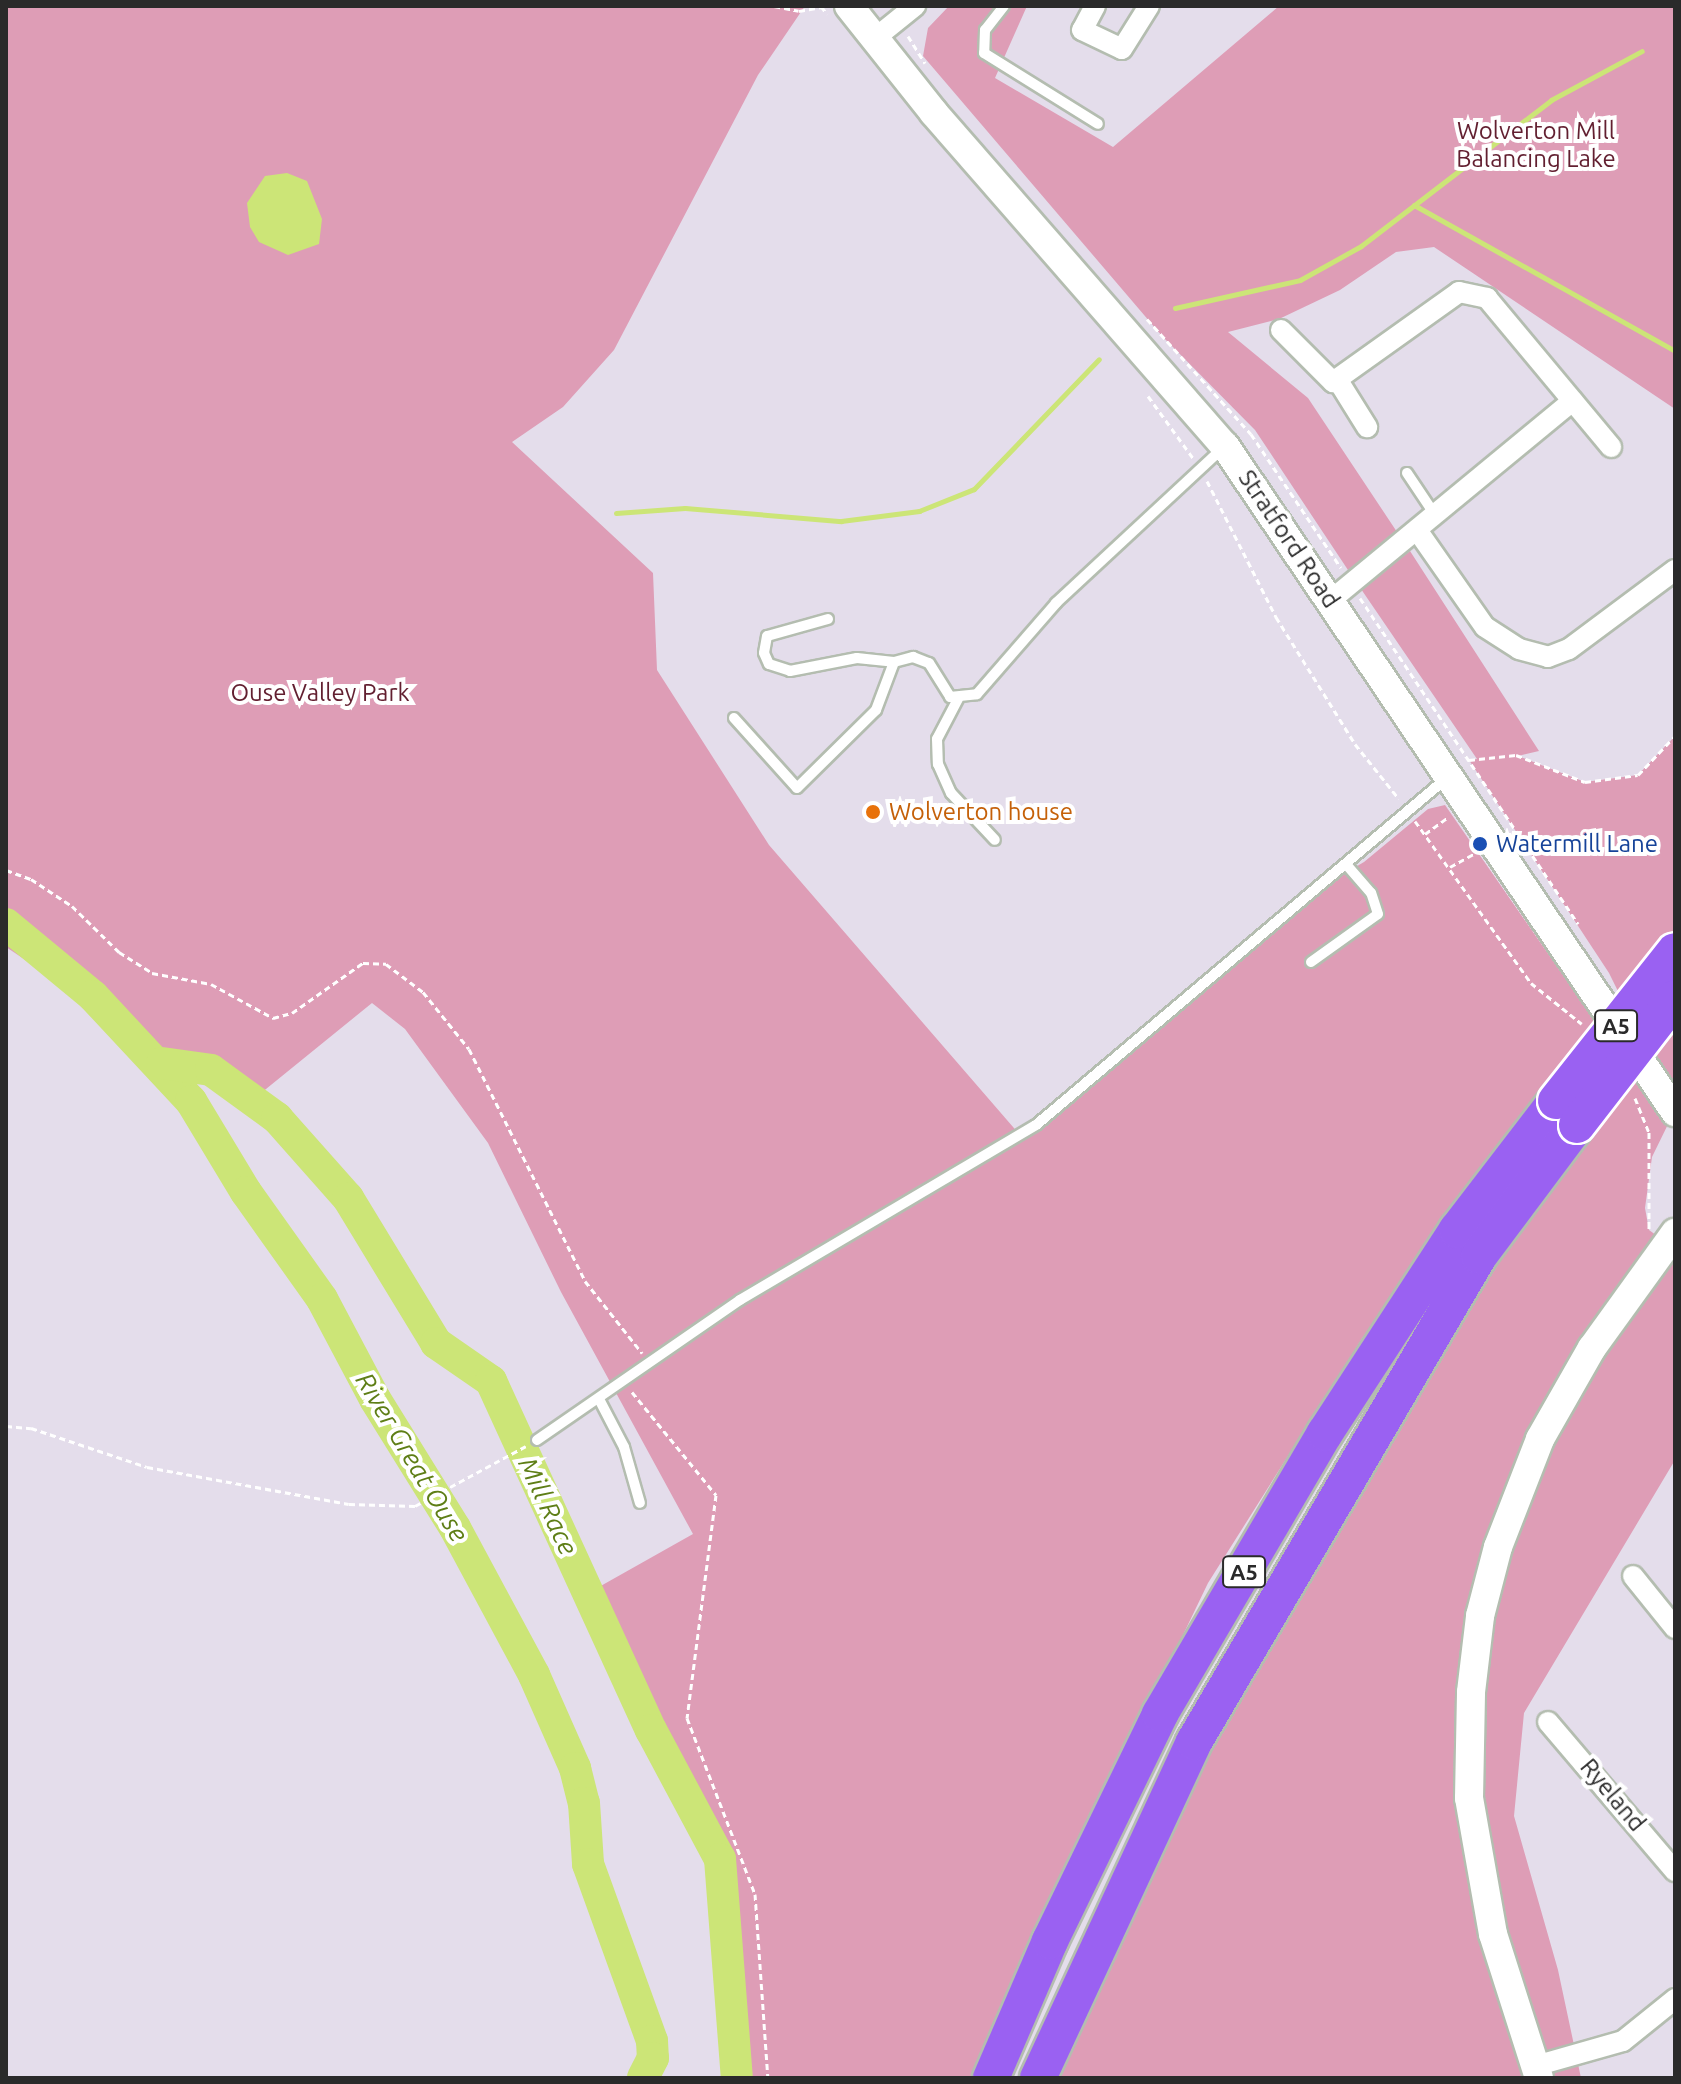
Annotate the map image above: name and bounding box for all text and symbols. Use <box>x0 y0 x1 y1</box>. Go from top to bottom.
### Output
park label: Wolverton Mill Balancing Lake <box>1456 117 1616 173</box>
street label: Stratford Road <box>1232 465 1346 613</box>
park label: Ouse Valley Park <box>230 679 410 707</box>
place label: Wolverton house <box>889 798 1073 826</box>
marker: Wolverton house <box>864 803 882 821</box>
place label: Watermill Lane <box>1496 830 1658 858</box>
marker: Watermill Lane <box>1471 835 1489 853</box>
road number: A5 <box>1594 1008 1638 1044</box>
water label: River Great Ouse <box>349 1367 475 1547</box>
water label: Mill Race <box>512 1452 584 1560</box>
road number: A5 <box>1222 1554 1266 1590</box>
street label: Ryeland <box>1574 1753 1652 1837</box>

